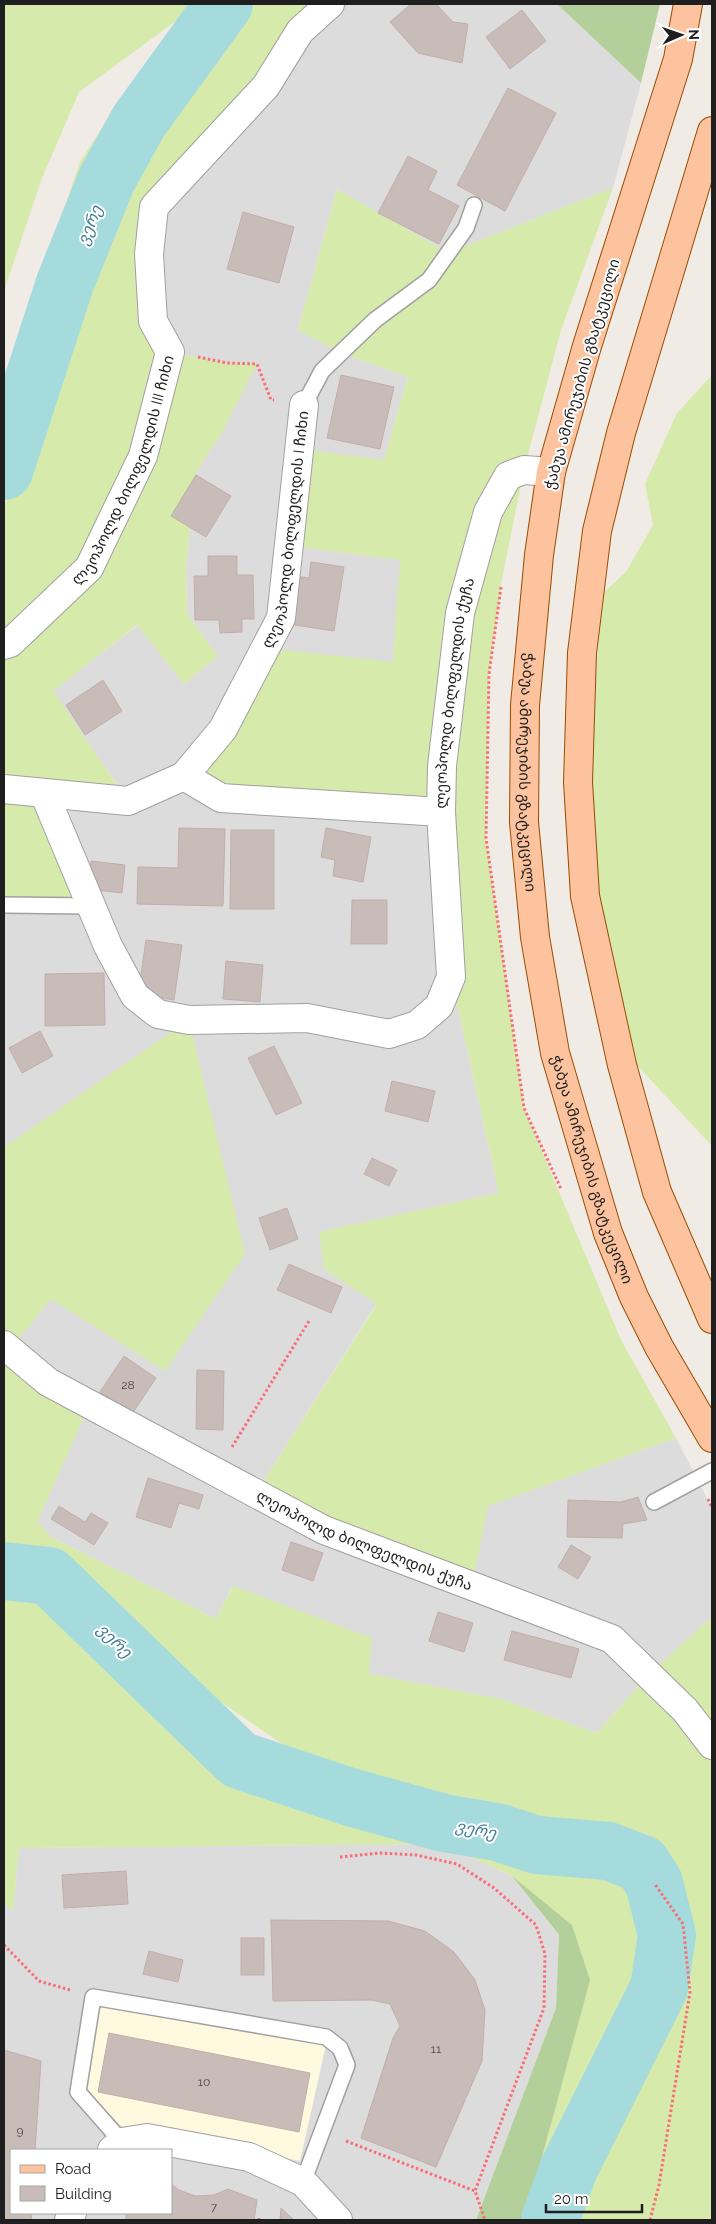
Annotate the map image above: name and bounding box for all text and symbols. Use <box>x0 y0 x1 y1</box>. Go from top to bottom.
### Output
north arrow <box>656 10 706 60</box>
text: N <box>686 29 702 40</box>
water label: ვერე <box>73 202 106 248</box>
street label: ჭაბუა ამირეჯიბის გზატკეცილი <box>540 257 624 491</box>
street label: ლეოპოლდ ბილფელდის III ჩიხი <box>68 353 178 589</box>
street label: ლეოპოლდ ბილფელდის I ჩიხი <box>258 410 312 651</box>
street label: ლეოპოლდ ბილფელდის ქუჩა <box>432 576 478 809</box>
street label: ჭაბუა ამირეჯიბის გზატკეცილი <box>515 652 540 893</box>
street label: ჭაბუა ამირეჯიბის გზატკეცილი <box>547 1053 637 1287</box>
house number: 28 <box>121 1378 135 1392</box>
street label: ლეოპოლდ ბილფელდის ქუჩა <box>253 1487 475 1594</box>
water label: ვერე <box>93 1619 136 1662</box>
water label: ვერე <box>454 1816 498 1843</box>
house number: 11 <box>431 2042 441 2056</box>
house number: 10 <box>198 2075 210 2089</box>
house number: 9 <box>16 2124 24 2138</box>
legend <box>10 2149 172 2214</box>
text: Road <box>55 2160 91 2178</box>
scale bar <box>546 2182 642 2214</box>
text: Building <box>55 2185 112 2203</box>
text: 20 m <box>554 2190 589 2208</box>
house number: 7 <box>211 2200 218 2214</box>

